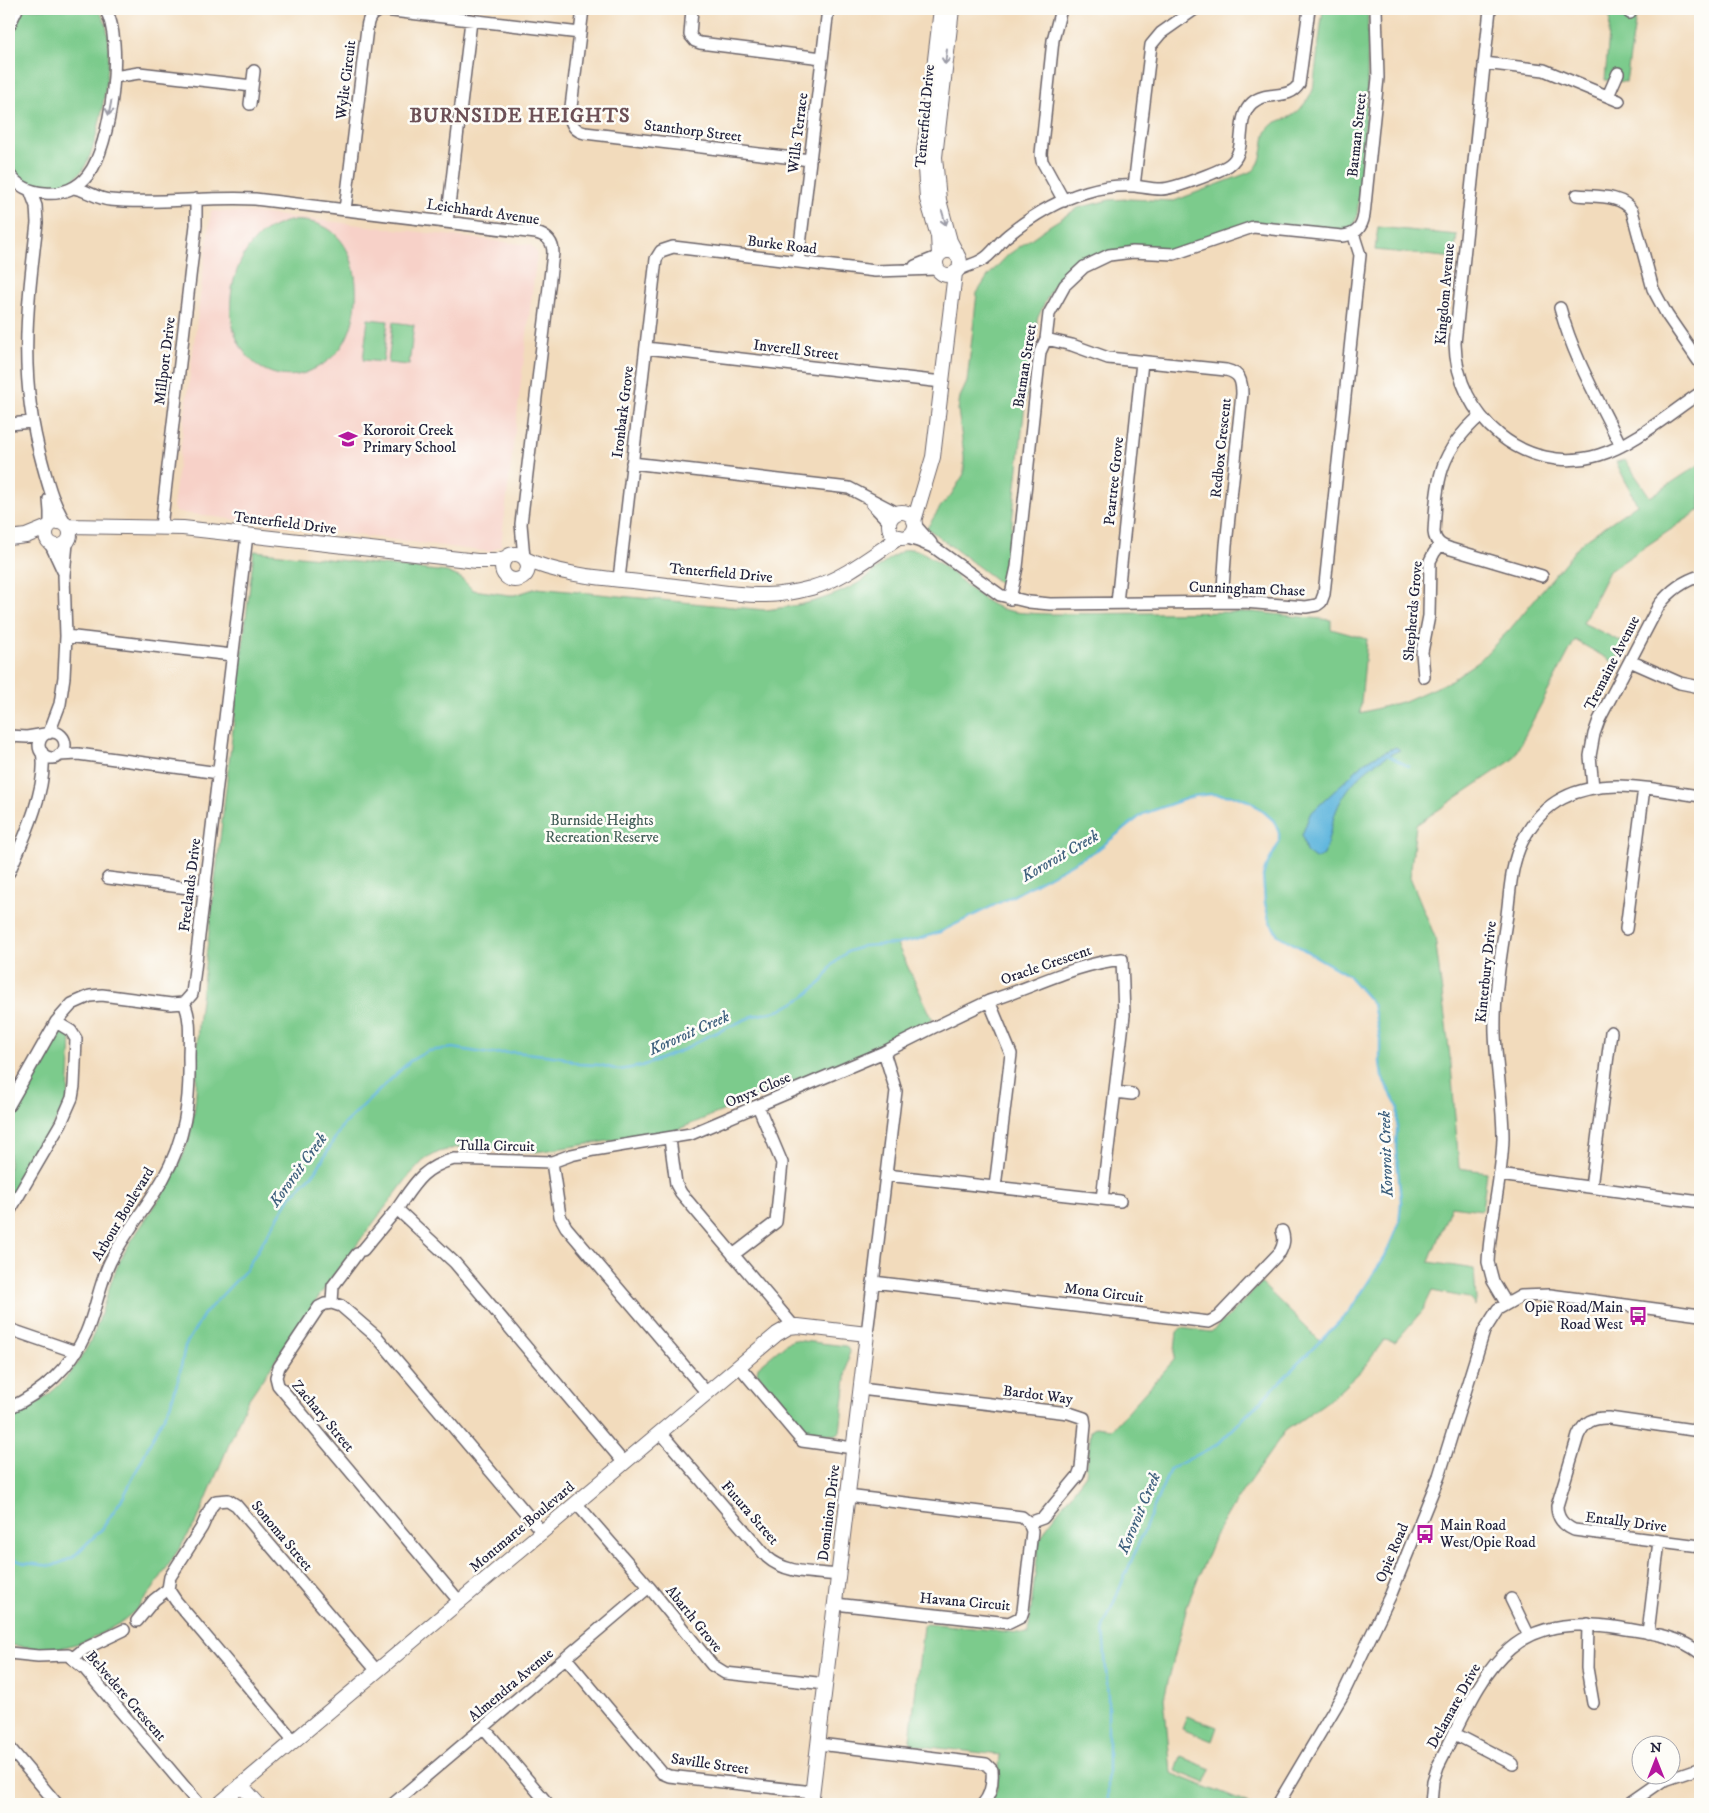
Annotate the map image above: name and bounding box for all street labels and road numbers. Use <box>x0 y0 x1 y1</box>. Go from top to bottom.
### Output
street label: Wylie Circuit <box>332 39 360 122</box>
street label: Tenterfield Drive <box>911 64 939 168</box>
street label: Wills Terrace <box>784 92 812 175</box>
street label: Batman Street <box>1343 92 1371 178</box>
street label: Stanthorp Street <box>643 116 743 146</box>
street label: Leichhardt Avenue <box>425 195 541 229</box>
street label: Burke Road <box>746 231 818 259</box>
street label: Kingdom Avenue <box>1431 242 1459 346</box>
street label: Millport Drive <box>150 316 180 406</box>
street label: Batman Street <box>1009 322 1041 409</box>
street label: Inverell Street <box>752 335 840 365</box>
street label: Ironbark Grove <box>608 365 638 459</box>
street label: Redbox Crescent <box>1206 397 1236 499</box>
street label: Peartree Grove <box>1100 436 1128 526</box>
street label: Tenterfield Drive <box>232 507 338 539</box>
street label: Tenterfield Drive <box>669 559 773 587</box>
street label: Shepherds Grove <box>1399 560 1427 662</box>
street label: Cunningham Chase <box>1189 577 1305 601</box>
street label: Tremaine Avenue <box>1580 613 1644 713</box>
street label: Freelands Drive <box>175 837 205 933</box>
street label: Kinterbury Drive <box>1471 920 1501 1024</box>
street label: Oracle Crescent <box>998 941 1094 989</box>
street label: Onyx Close <box>723 1068 793 1112</box>
street label: Tulla Circuit <box>457 1136 535 1156</box>
street label: Arbour Boulevard <box>88 1163 159 1264</box>
street label: Mona Circuit <box>1063 1279 1145 1307</box>
street label: Zachary Street <box>287 1376 359 1456</box>
street label: Bardot Way <box>1002 1381 1075 1409</box>
street label: Dominion Drive <box>814 1464 844 1562</box>
street label: Montmarte Boulevard <box>466 1477 579 1577</box>
street label: Futura Street <box>717 1477 783 1549</box>
street label: Sonoma Street <box>247 1497 317 1575</box>
street label: Entally Drive <box>1584 1508 1668 1536</box>
street label: Opie Road <box>1371 1520 1413 1585</box>
street label: Abarth Grove <box>661 1582 727 1656</box>
street label: Havana Circuit <box>919 1589 1011 1615</box>
street label: Almendra Avenue <box>465 1644 557 1726</box>
street label: Belvedere Crescent <box>82 1647 171 1745</box>
street label: Delamare Drive <box>1423 1660 1485 1752</box>
street label: Saville Street <box>670 1749 750 1779</box>

